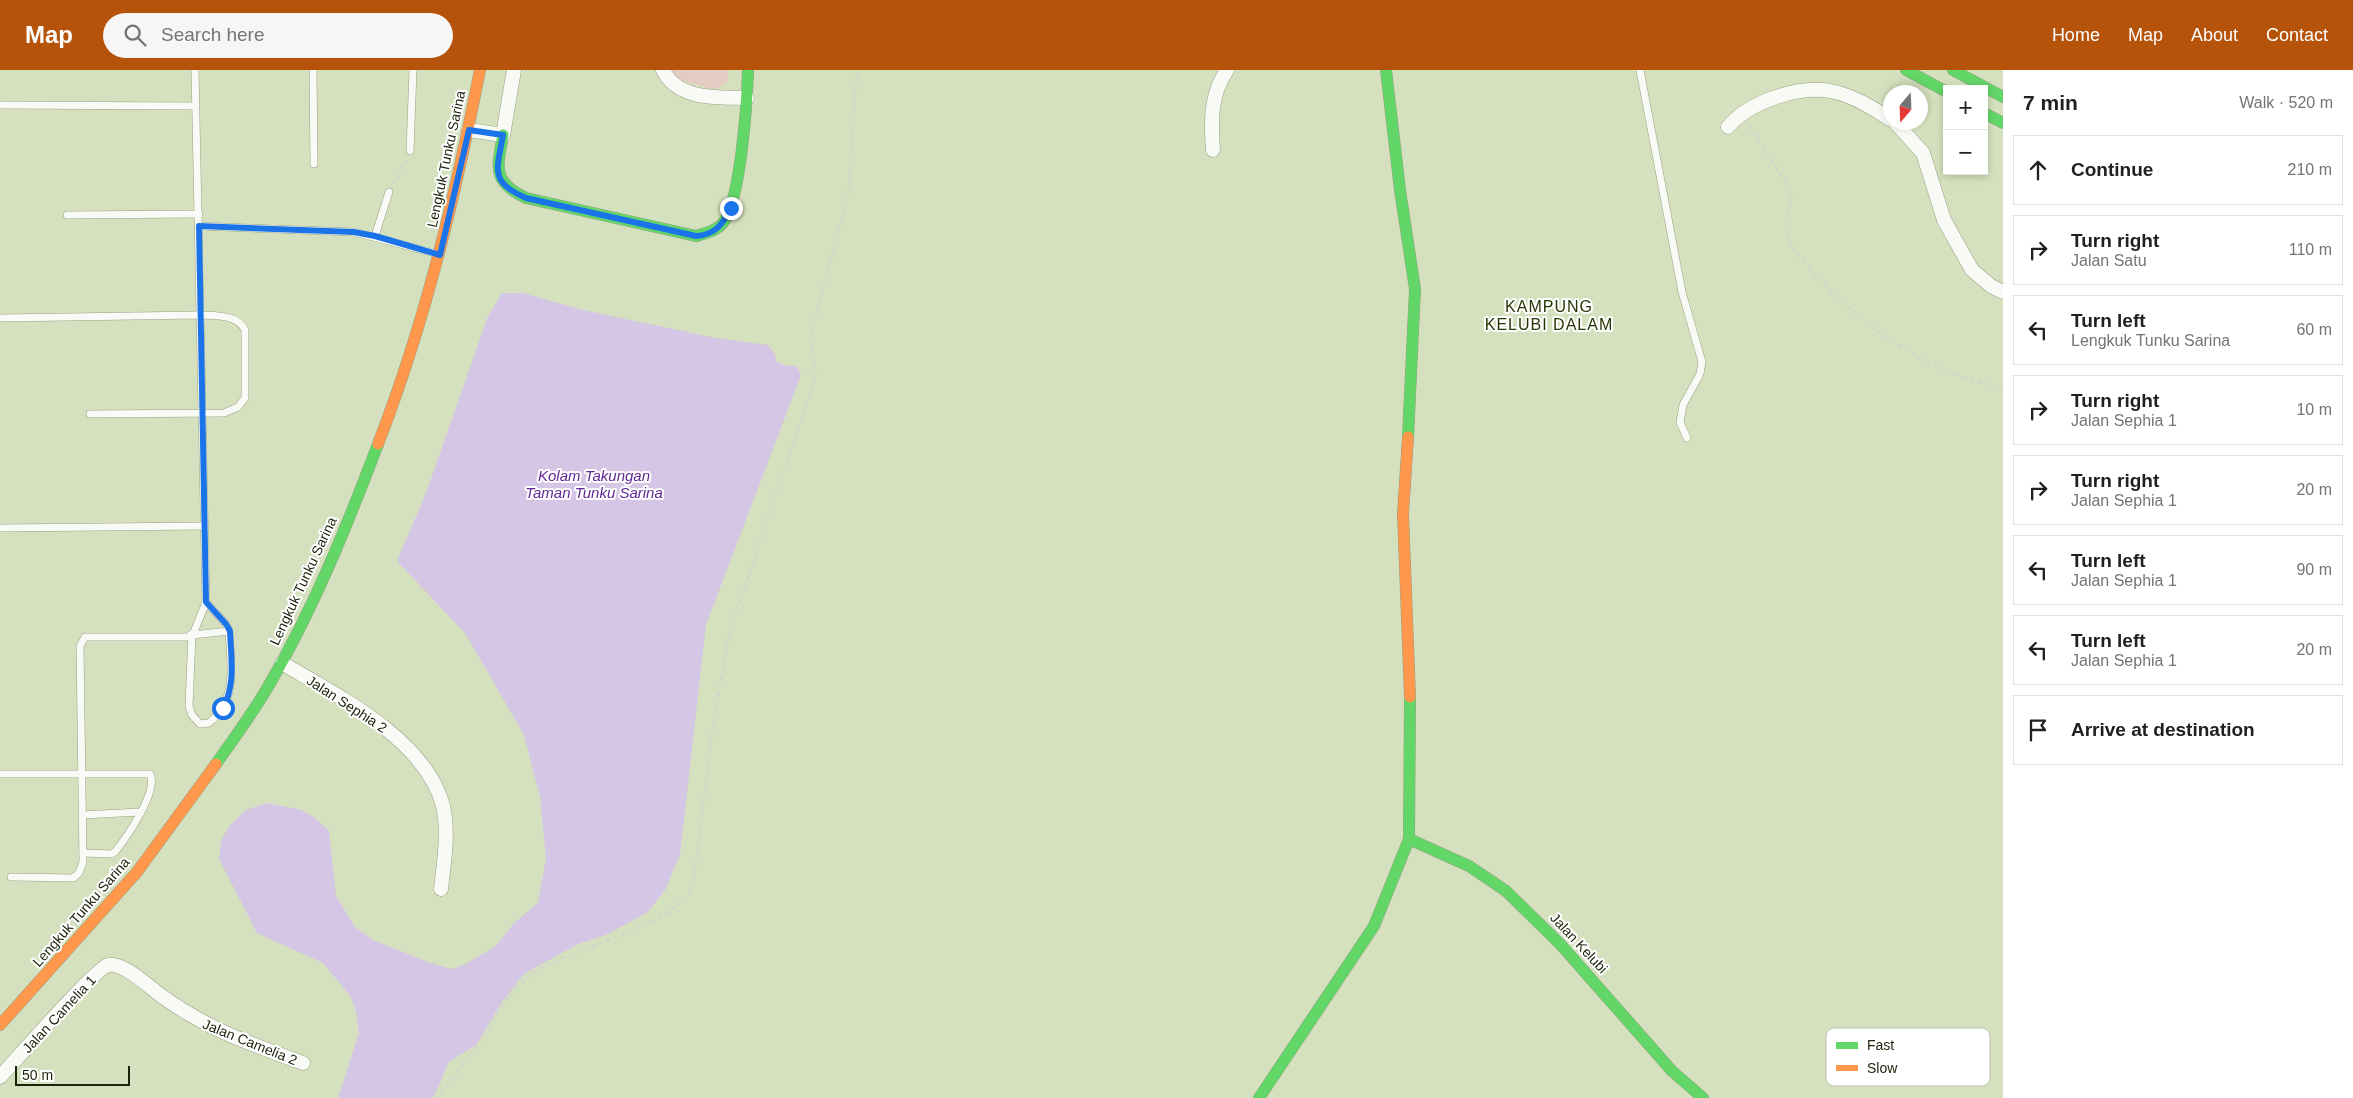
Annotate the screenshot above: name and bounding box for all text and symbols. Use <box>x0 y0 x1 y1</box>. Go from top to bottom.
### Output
search box <box>103 13 453 58</box>
text: Map <box>25 21 73 48</box>
icon: search <box>121 21 149 49</box>
text: Search here <box>161 24 265 45</box>
text: Home <box>2052 25 2100 45</box>
text: Map <box>2128 25 2163 45</box>
text: About <box>2191 25 2238 45</box>
text: Contact <box>2266 25 2328 45</box>
north arrow <box>1883 85 1928 130</box>
map controls <box>1943 85 1988 175</box>
button: + <box>1943 85 1988 130</box>
street label: Lengkuk Tunku Sarina <box>424 89 468 229</box>
text: 7 min <box>2023 91 2078 114</box>
text: Walk · 520 m <box>2239 94 2333 111</box>
button: − <box>1943 130 1988 175</box>
icon: ahead <box>2024 156 2052 184</box>
text: Continue <box>2071 159 2153 180</box>
text: 210 m <box>2288 161 2332 178</box>
route end <box>720 197 743 220</box>
text: Turn right <box>2071 230 2159 251</box>
icon: right <box>2024 236 2052 264</box>
text: 110 m <box>2289 241 2332 258</box>
text: Jalan Satu <box>2071 252 2147 269</box>
district label: KAMPUNG KELUBI DALAM <box>1485 298 1613 333</box>
text: Turn left <box>2071 310 2146 331</box>
icon: left <box>2024 316 2052 344</box>
text: 60 m <box>2296 321 2332 338</box>
text: Lengkuk Tunku Sarina <box>2071 332 2230 349</box>
text: Turn right <box>2071 390 2159 411</box>
icon: right <box>2024 396 2052 424</box>
text: 10 m <box>2296 401 2332 418</box>
text: Jalan Sephia 1 <box>2071 412 2177 429</box>
water label: Kolam Takungan Taman Tunku Sarina <box>525 467 663 501</box>
text: Turn right <box>2071 470 2159 491</box>
icon: right <box>2024 476 2052 504</box>
text: 20 m <box>2296 481 2332 498</box>
text: Jalan Sephia 1 <box>2071 492 2177 509</box>
street label: Lengkuk Tunku Sarina <box>266 514 340 648</box>
text: Turn left <box>2071 550 2146 571</box>
icon: left <box>2024 556 2052 584</box>
text: 90 m <box>2296 561 2332 578</box>
text: Jalan Sephia 1 <box>2071 572 2177 589</box>
text: Turn left <box>2071 630 2146 651</box>
icon: left <box>2024 636 2052 664</box>
text: 20 m <box>2296 641 2332 658</box>
text: Jalan Sephia 1 <box>2071 652 2177 669</box>
street label: Jalan Sephia 2 <box>304 672 390 736</box>
route start <box>212 697 235 720</box>
icon: arrive <box>2024 716 2052 744</box>
text: Arrive at destination <box>2071 719 2255 740</box>
street label: Lengkuk Tunku Sarina <box>29 854 133 970</box>
street label: Jalan Kelubi <box>1547 910 1611 976</box>
street label: Jalan Camelia 1 <box>19 972 99 1056</box>
street label: Jalan Camelia 2 <box>200 1016 300 1068</box>
legend <box>1826 1028 1990 1086</box>
text: Fast <box>1867 1037 1894 1053</box>
text: Slow <box>1867 1060 1898 1076</box>
scale bar <box>15 1063 130 1086</box>
text: 50 m <box>22 1067 53 1083</box>

